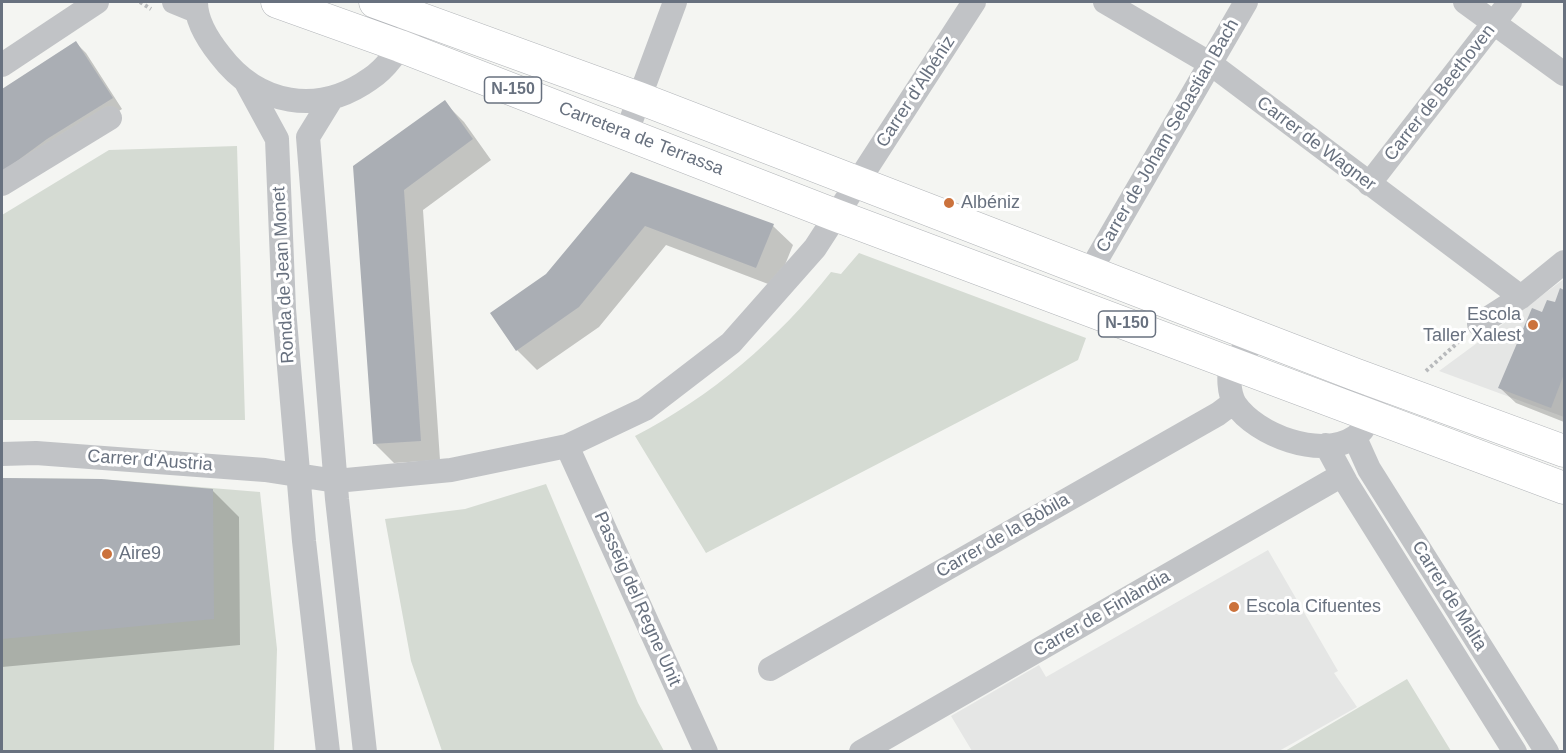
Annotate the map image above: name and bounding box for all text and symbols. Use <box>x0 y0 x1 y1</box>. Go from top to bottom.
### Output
street label: Carrer de Joham Sebastian Bach <box>1092 15 1244 257</box>
street label: Carrer de Beethoven <box>1380 21 1500 165</box>
street label: Carrer d'Albéniz <box>872 32 960 152</box>
road number: N-150 <box>484 77 542 103</box>
street label: Carrer de Wagner <box>1252 92 1380 196</box>
street label: Carretera de Terrassa <box>555 98 727 180</box>
street label: Ronda de Jean Monet <box>269 186 299 364</box>
place label: Albéniz <box>961 192 1020 214</box>
marker: Albéniz <box>942 196 956 210</box>
place label: Escola Taller Xalest <box>1423 304 1521 346</box>
road number: N-150 <box>1098 311 1156 337</box>
marker: Escola Taller Xalest <box>1526 318 1540 332</box>
street label: Carrer d'Austria <box>87 446 213 476</box>
street label: Carrer de la Bòbila <box>933 489 1073 583</box>
street label: Passeig del Regne Unit <box>589 509 685 689</box>
street label: Carrer de Malta <box>1407 537 1491 655</box>
place label: Aire9 <box>119 543 161 565</box>
marker: Aire9 <box>100 547 114 561</box>
street label: Carrer de Finlàndia <box>1030 566 1174 662</box>
place label: Escola Cifuentes <box>1246 596 1381 618</box>
marker: Escola Cifuentes <box>1227 600 1241 614</box>

